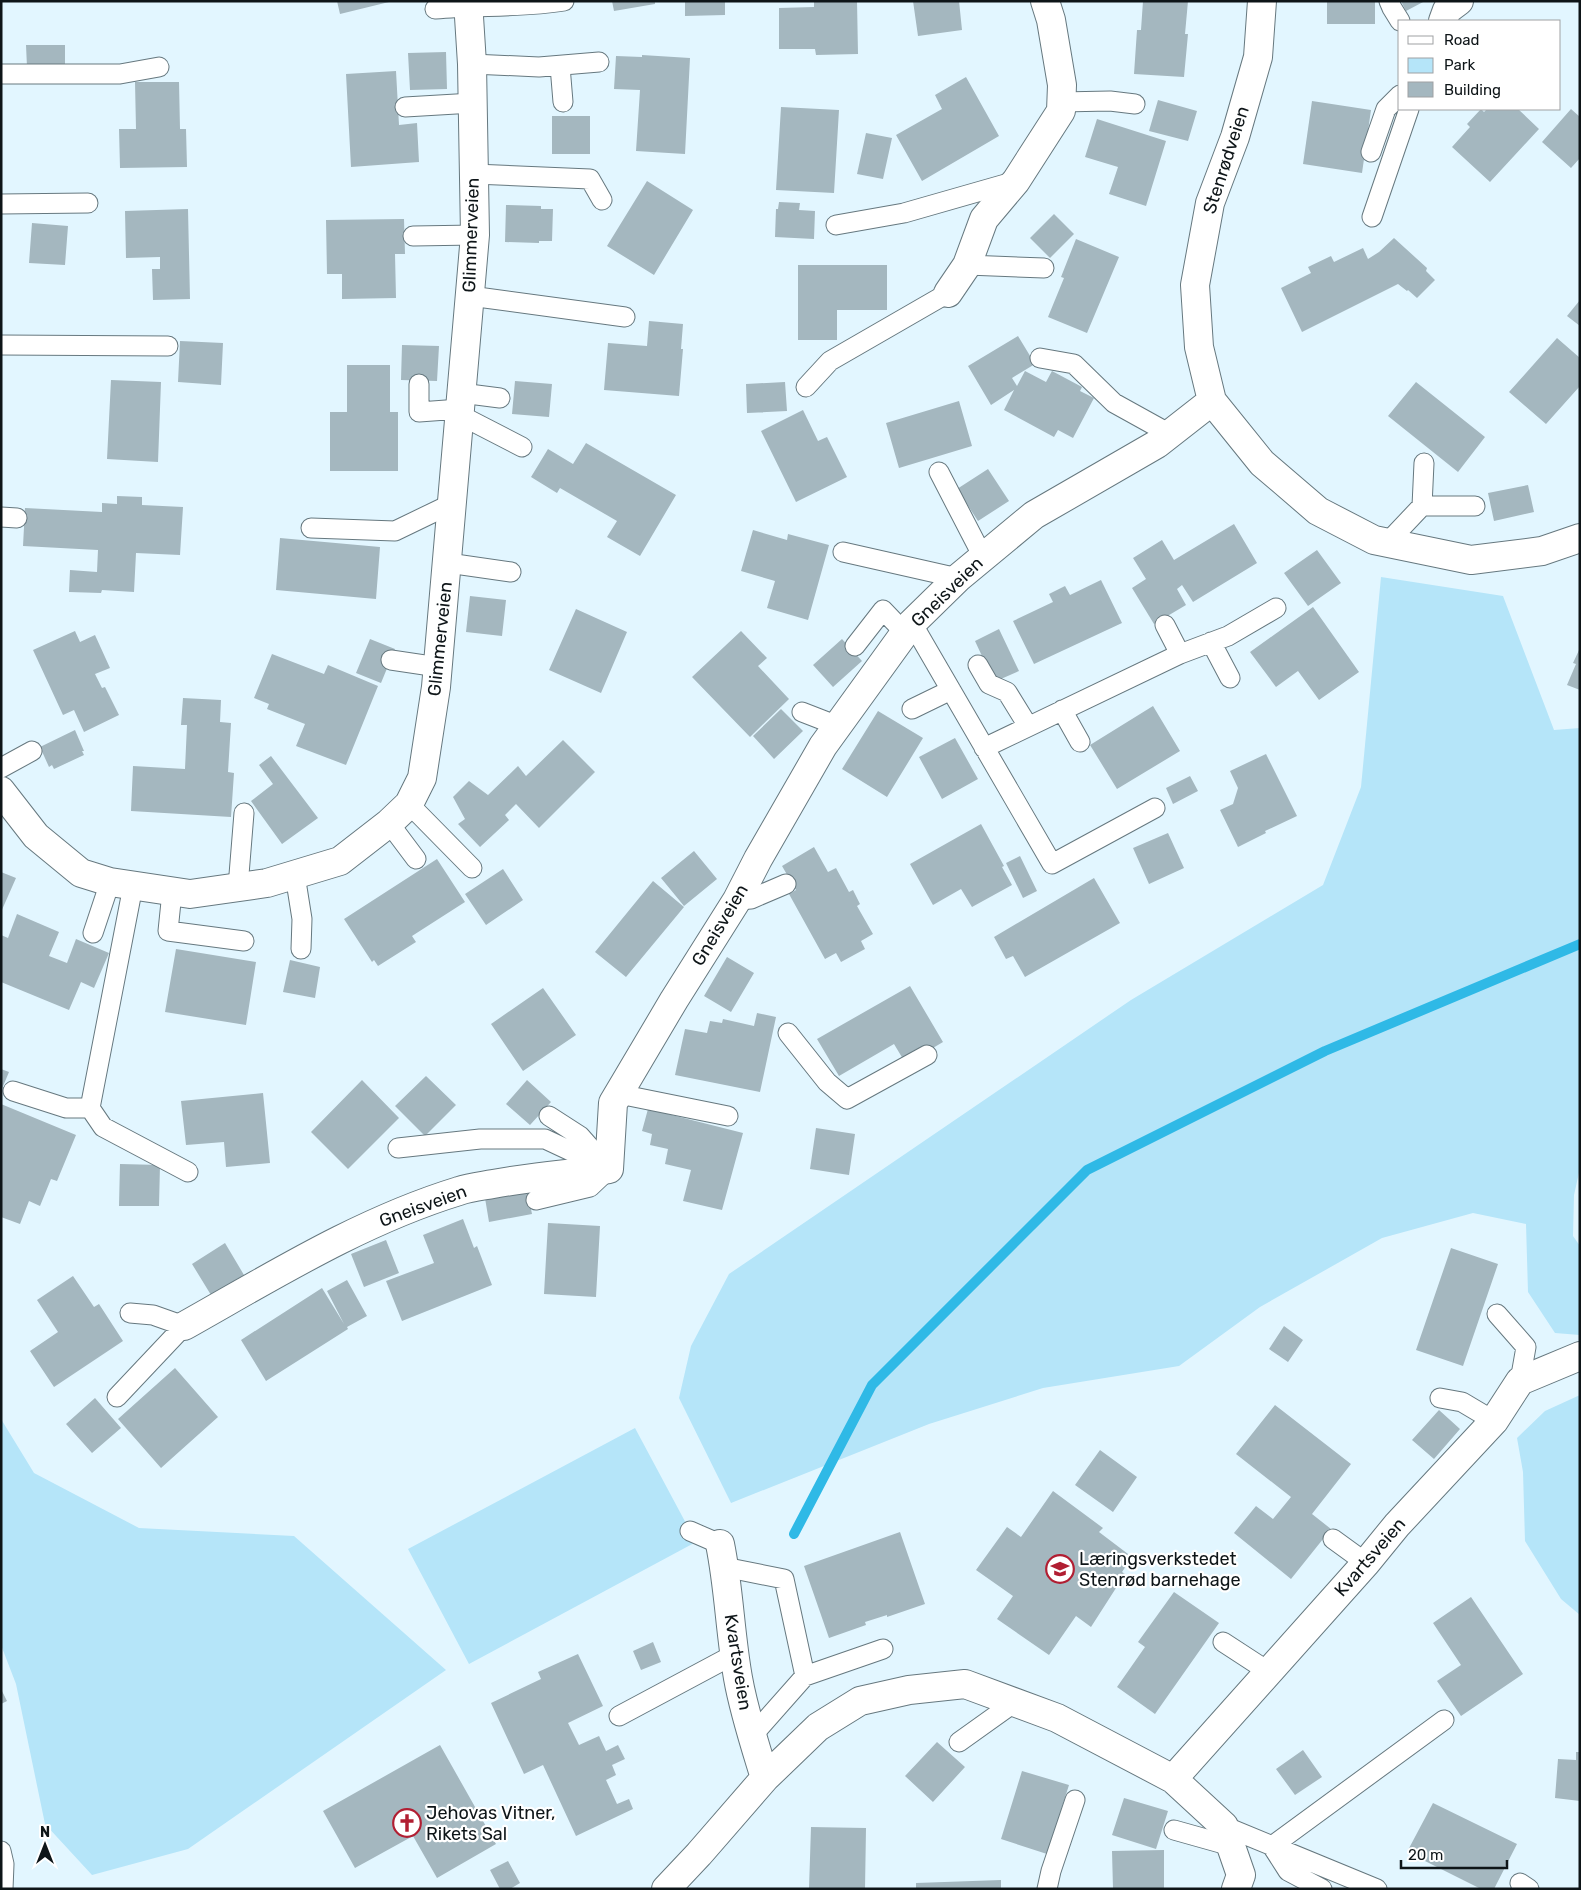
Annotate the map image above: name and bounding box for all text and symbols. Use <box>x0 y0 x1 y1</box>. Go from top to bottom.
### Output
legend <box>1398 20 1561 110</box>
text: Road <box>1444 31 1480 49</box>
text: Park <box>1444 56 1475 74</box>
text: Building <box>1444 81 1501 99</box>
street label: Stenrødveien <box>1198 103 1254 217</box>
street label: Glimmerveien <box>458 177 484 293</box>
street label: Gneisveien <box>906 552 988 632</box>
street label: Glimmerveien <box>423 581 457 697</box>
street label: Gneisveien <box>687 880 753 970</box>
street label: Gneisveien <box>376 1180 470 1232</box>
street label: Kvartsveien <box>1330 1513 1410 1601</box>
place label: Læringsverkstedet Stenrød barnehage <box>1079 1548 1241 1591</box>
school or university icon: Læringsverkstedet Stenrød barnehage <box>1045 1554 1075 1584</box>
street label: Kvartsveien <box>720 1612 756 1712</box>
place label: Jehovas Vitner, Rikets Sal <box>426 1802 556 1845</box>
church icon: Jehovas Vitner, Rikets Sal <box>392 1808 422 1838</box>
north arrow <box>20 1820 70 1870</box>
text: N <box>40 1824 50 1841</box>
scale bar <box>1401 1838 1507 1870</box>
text: 20 m <box>1408 1846 1443 1864</box>

